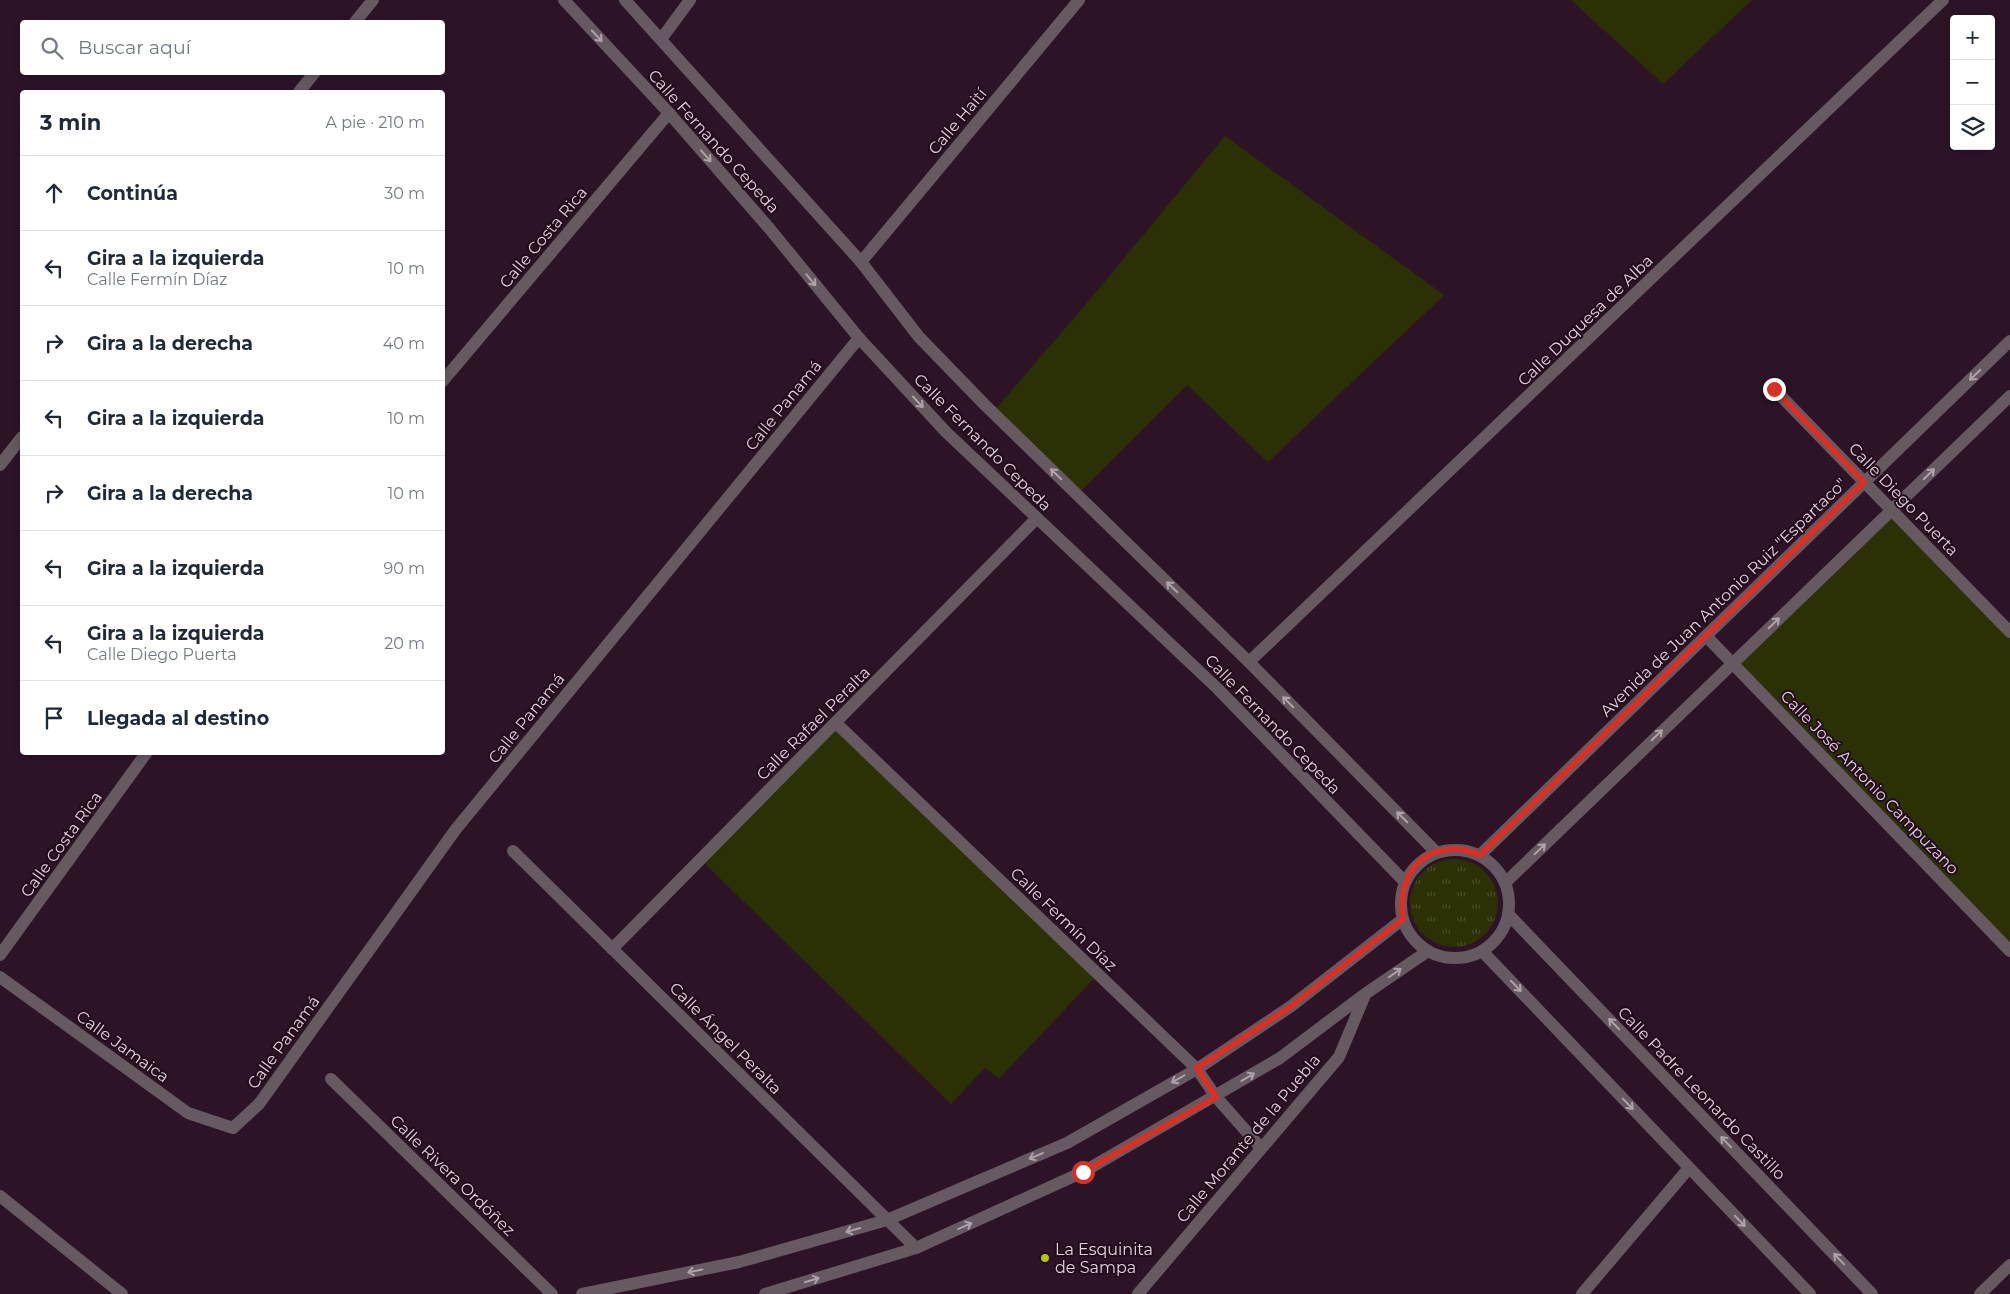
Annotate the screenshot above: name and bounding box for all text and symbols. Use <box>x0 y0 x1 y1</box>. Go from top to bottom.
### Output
map controls <box>1950 15 1995 150</box>
button: + <box>1950 15 1995 60</box>
search box <box>20 20 445 75</box>
one-way arrow <box>591 29 603 42</box>
icon: search <box>38 34 66 62</box>
text: Buscar aquí <box>78 36 191 59</box>
button: − <box>1950 60 1995 105</box>
street label: Calle Fernando Cepeda <box>644 66 783 217</box>
street label: Calle Haití <box>924 84 991 158</box>
button: layers <box>1950 105 1995 150</box>
text: 3 min <box>40 110 101 135</box>
text: A pie · 210 m <box>325 113 425 132</box>
one-way arrow <box>701 149 712 162</box>
icon: ahead <box>40 179 68 207</box>
text: Continúa <box>87 182 178 205</box>
street label: Calle Costa Rica <box>496 183 591 292</box>
text: 30 m <box>384 184 425 203</box>
text: Gira a la izquierda <box>87 247 265 270</box>
street label: Calle Duquesa de Alba <box>1514 251 1657 390</box>
icon: left <box>40 254 68 282</box>
text: 10 m <box>387 259 425 278</box>
text: Calle Fermín Díaz <box>87 270 227 289</box>
one-way arrow <box>806 273 817 286</box>
icon: right <box>40 329 68 357</box>
text: Gira a la derecha <box>87 332 253 355</box>
text: 40 m <box>383 334 425 353</box>
street label: Calle Panamá <box>741 356 826 454</box>
one-way arrow <box>1969 369 1981 381</box>
street label: Calle Fernando Cepeda <box>910 370 1055 515</box>
route end <box>1763 378 1786 401</box>
one-way arrow <box>912 396 924 408</box>
icon: left <box>40 404 68 432</box>
text: Gira a la izquierda <box>87 407 265 430</box>
text: 10 m <box>387 409 425 428</box>
street label: Calle Diego Puerta <box>1845 439 1962 560</box>
one-way arrow <box>1050 468 1062 480</box>
one-way arrow <box>1923 468 1935 480</box>
street label: Avenida de Juan Antonio Ruiz "Espartaco" <box>1596 474 1850 721</box>
icon: right <box>40 479 68 507</box>
text: Gira a la derecha <box>87 482 253 505</box>
text: 10 m <box>387 484 425 503</box>
icon: left <box>40 554 68 582</box>
text: Gira a la izquierda <box>87 557 265 580</box>
text: 90 m <box>383 559 425 578</box>
one-way arrow <box>1167 582 1179 594</box>
one-way arrow <box>1767 617 1780 629</box>
text: Gira a la izquierda <box>87 622 265 645</box>
icon: left <box>40 629 68 657</box>
text: 20 m <box>384 634 425 653</box>
text: Calle Diego Puerta <box>87 645 237 664</box>
street label: Calle Fernando Cepeda <box>1201 651 1344 798</box>
street label: Calle Rafael Peralta <box>753 663 874 784</box>
street label: Calle Panamá <box>484 669 569 767</box>
street label: Calle José Antonio Campuzano <box>1777 686 1963 878</box>
one-way arrow <box>1282 695 1294 708</box>
icon: arrive <box>40 704 68 732</box>
text: Llegada al destino <box>87 707 269 730</box>
one-way arrow <box>1650 729 1663 741</box>
street label: Calle Costa Rica <box>17 788 106 901</box>
one-way arrow <box>1396 811 1408 824</box>
one-way arrow <box>1534 842 1546 855</box>
street label: Calle Fermín Díaz <box>1007 864 1121 975</box>
one-way arrow <box>1387 968 1401 978</box>
street label: Calle Ángel Peralta <box>666 978 786 1098</box>
one-way arrow <box>1510 980 1522 992</box>
street label: Calle Panamá <box>243 992 324 1093</box>
street label: Calle Padre Leonardo Castillo <box>1614 1003 1789 1184</box>
street label: Calle Jamaica <box>73 1006 173 1086</box>
one-way arrow <box>1608 1018 1620 1031</box>
street label: Calle Morante de la Puebla <box>1172 1050 1324 1226</box>
one-way arrow <box>1240 1072 1254 1082</box>
one-way arrow <box>1172 1075 1186 1085</box>
one-way arrow <box>1622 1097 1634 1110</box>
street label: Calle Rivera Ordóñez <box>386 1111 519 1240</box>
one-way arrow <box>1720 1135 1732 1148</box>
one-way arrow <box>1029 1152 1044 1162</box>
route start <box>1072 1161 1095 1184</box>
one-way arrow <box>1734 1215 1746 1227</box>
one-way arrow <box>957 1221 972 1230</box>
one-way arrow <box>845 1226 861 1235</box>
place label: La Esquinita de Sampa <box>1055 1240 1153 1277</box>
marker: La Esquinita de Sampa <box>1039 1252 1051 1264</box>
one-way arrow <box>1833 1252 1845 1265</box>
one-way arrow <box>688 1266 704 1276</box>
one-way arrow <box>803 1274 819 1284</box>

